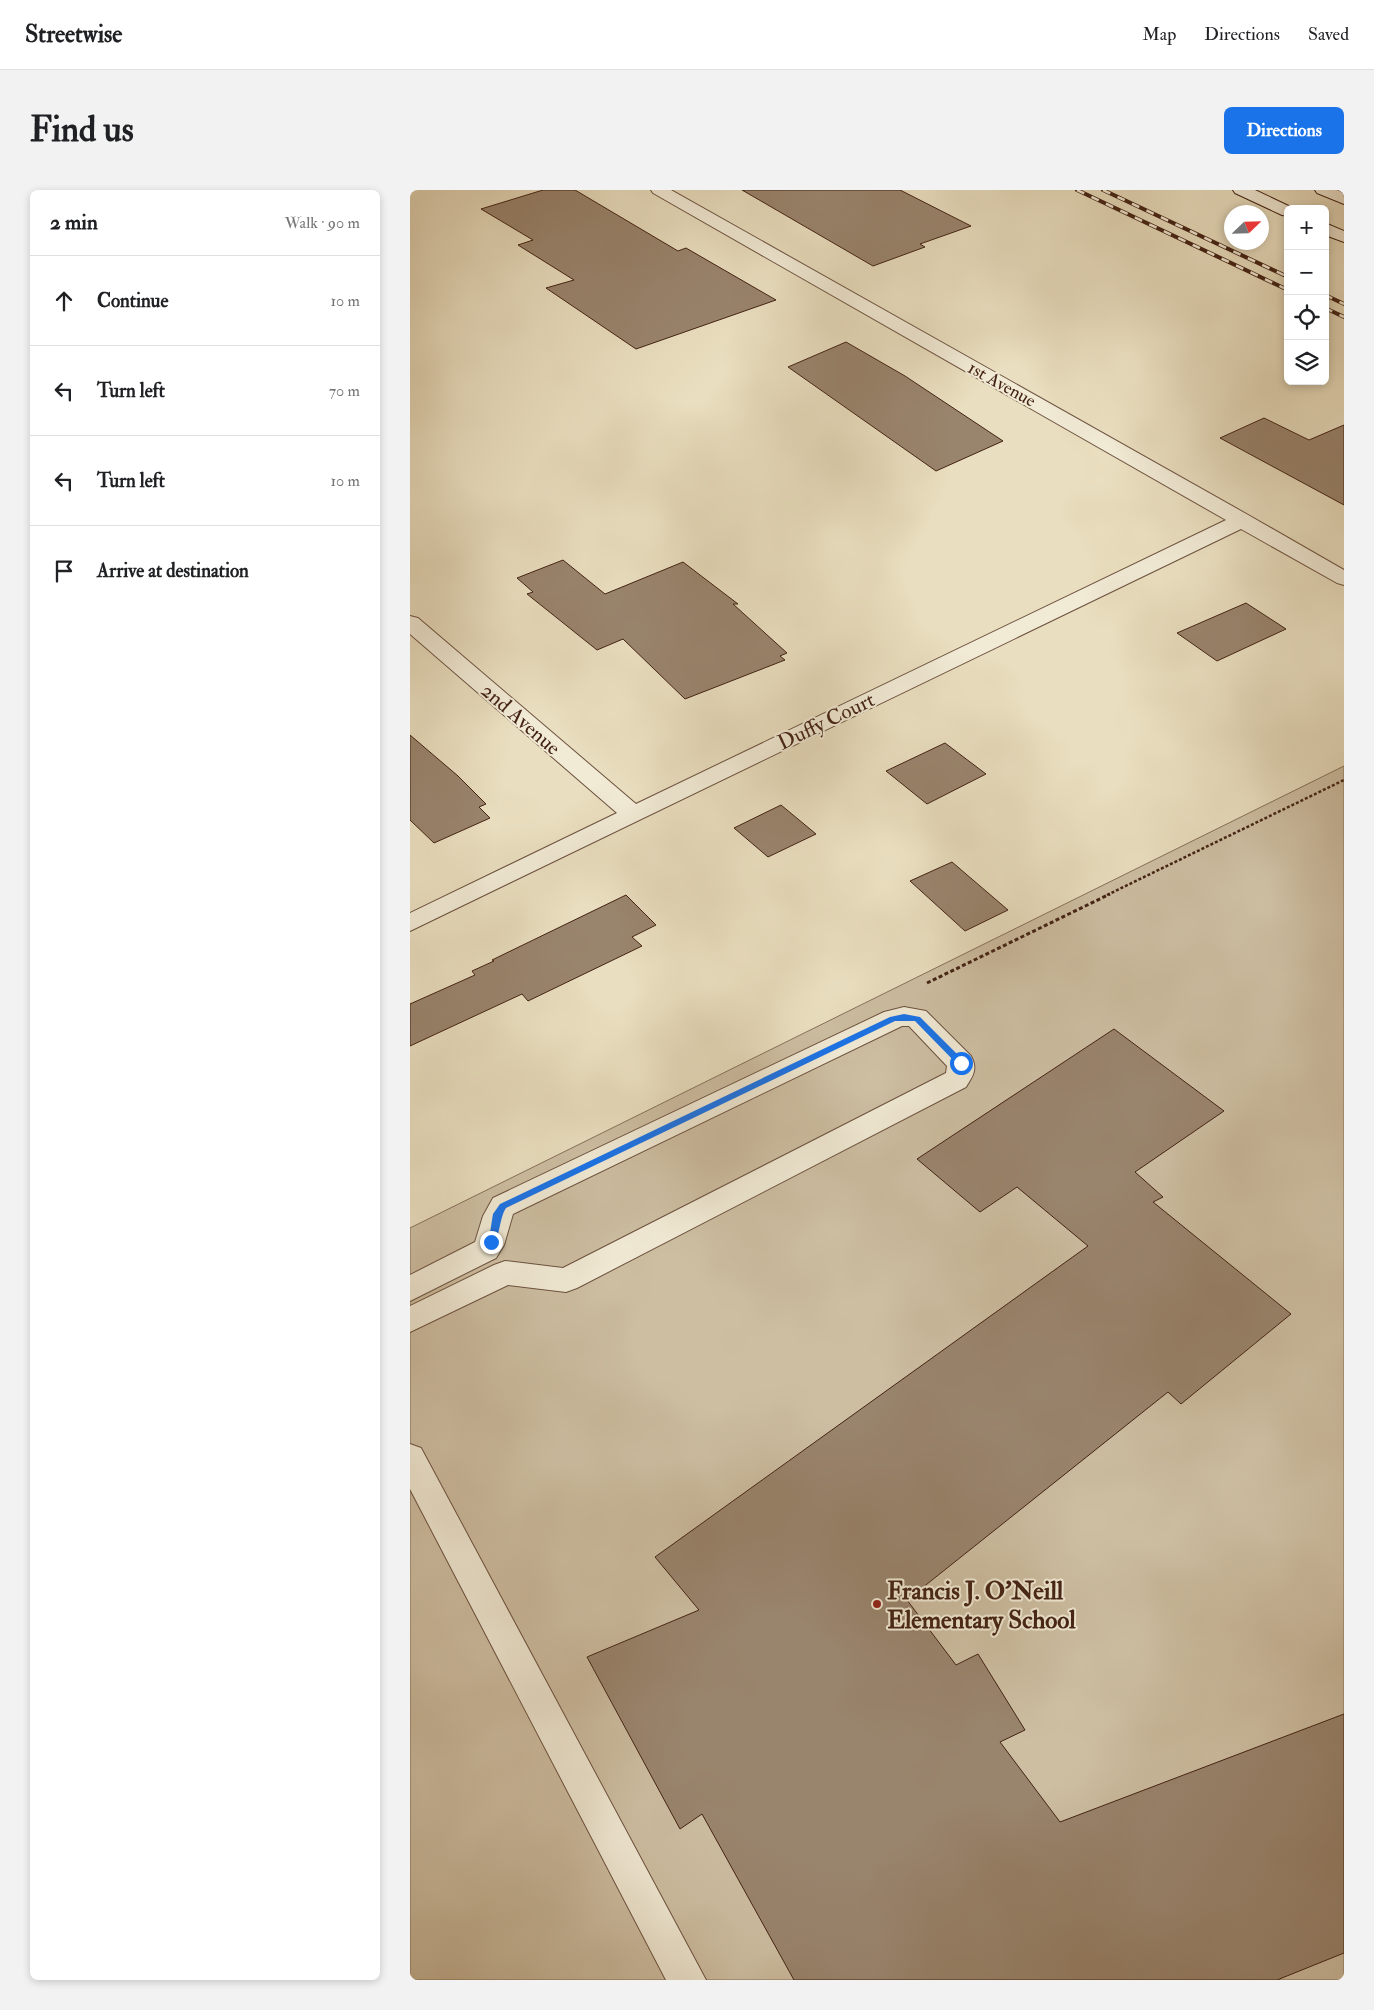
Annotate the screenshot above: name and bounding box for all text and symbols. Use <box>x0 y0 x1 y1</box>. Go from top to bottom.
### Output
text: Streetwise <box>25 19 122 50</box>
text: Map <box>1143 23 1176 46</box>
text: Directions <box>1204 23 1280 46</box>
text: Saved <box>1308 23 1349 46</box>
button: Directions <box>1224 107 1344 154</box>
text: Find us <box>30 108 134 152</box>
north arrow <box>1224 205 1269 250</box>
map controls <box>1284 205 1329 385</box>
button: + <box>1284 205 1329 250</box>
text: 2 min <box>50 209 98 236</box>
text: Walk · 90 m <box>285 213 360 233</box>
button: − <box>1284 250 1329 295</box>
icon: ahead <box>50 287 78 315</box>
text: Continue <box>97 289 168 313</box>
text: 10 m <box>330 291 360 311</box>
button: locate <box>1284 295 1329 340</box>
button: layers <box>1284 340 1329 385</box>
street label: 1st Avenue <box>964 356 1040 413</box>
icon: left <box>50 377 78 405</box>
text: Turn left <box>97 379 165 403</box>
text: 70 m <box>329 381 360 401</box>
icon: left <box>50 467 78 495</box>
text: Turn left <box>97 469 165 493</box>
text: 10 m <box>330 471 360 491</box>
icon: arrive <box>50 557 78 585</box>
text: Arrive at destination <box>97 559 249 583</box>
street label: 2nd Avenue <box>475 677 566 762</box>
street label: Duffy Court <box>773 686 879 757</box>
route start <box>950 1052 973 1075</box>
route end <box>480 1231 503 1254</box>
place label: Francis J. O'Neill Elementary School <box>887 1576 1076 1636</box>
marker: Francis J. O'Neill Elementary School <box>871 1598 883 1610</box>

